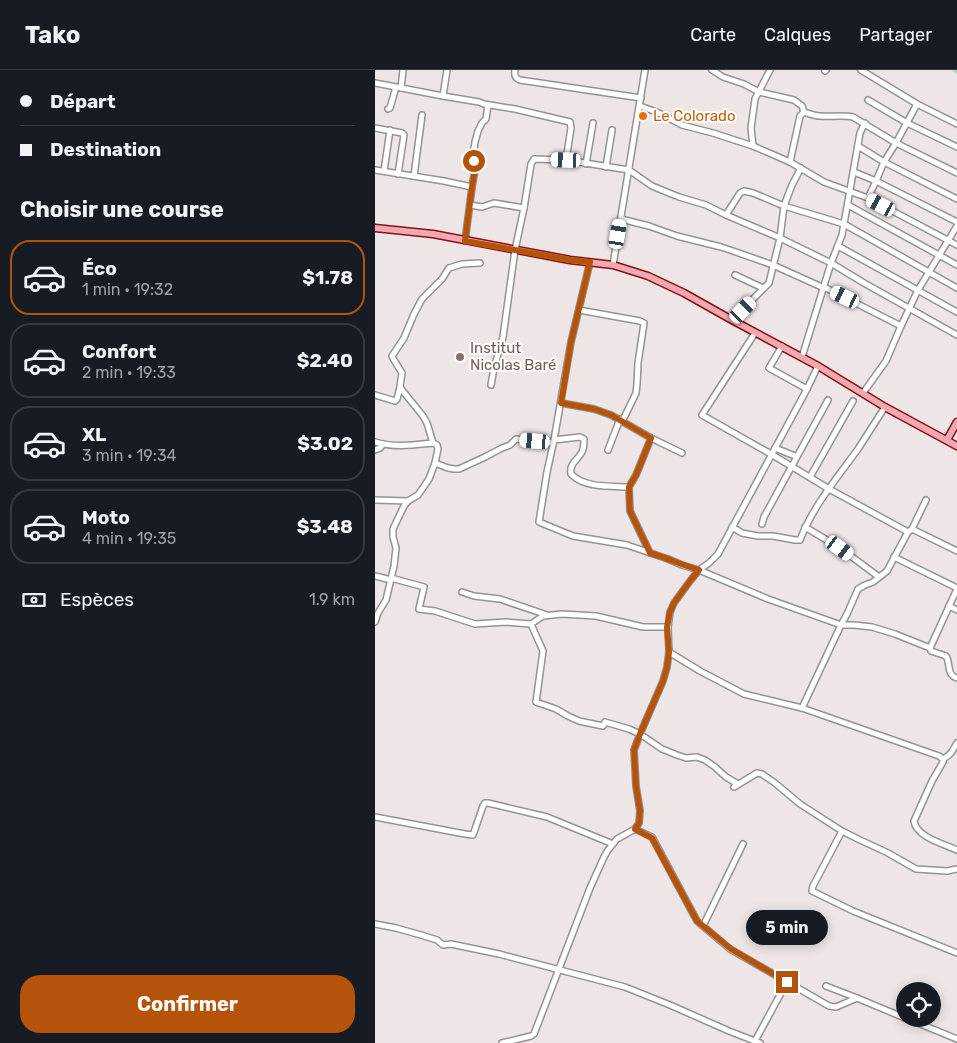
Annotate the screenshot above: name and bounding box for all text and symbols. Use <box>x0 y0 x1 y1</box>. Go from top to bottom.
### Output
text: Tako <box>25 21 80 49</box>
text: Carte <box>690 24 736 46</box>
text: Calques <box>764 24 831 46</box>
text: Partager <box>859 24 932 46</box>
text: Départ <box>50 90 116 113</box>
place label: Le Colorado <box>653 107 736 125</box>
marker: Le Colorado <box>637 110 649 122</box>
text: Destination <box>50 138 161 161</box>
route start <box>463 150 485 172</box>
car <box>550 152 581 168</box>
car <box>864 191 897 219</box>
text: Choisir une course <box>20 196 224 223</box>
car <box>608 218 627 250</box>
icon: car <box>22 255 67 300</box>
text: Éco <box>82 257 117 280</box>
text: $1.78 <box>302 266 353 289</box>
text: 1 min · 19:32 <box>82 280 173 299</box>
car <box>828 284 861 310</box>
car <box>727 294 758 326</box>
icon: car <box>22 338 67 383</box>
place label: Institut Nicolas Baré <box>470 339 556 374</box>
text: Confort <box>82 340 156 363</box>
text: $2.40 <box>297 349 353 372</box>
marker: Institut Nicolas Baré <box>454 351 466 363</box>
text: 2 min · 19:33 <box>82 363 176 382</box>
icon: car <box>22 421 67 466</box>
text: XL <box>82 423 106 446</box>
text: $3.02 <box>297 432 353 455</box>
car <box>519 432 550 450</box>
text: 3 min · 19:34 <box>82 446 176 465</box>
icon: car <box>22 504 67 549</box>
text: Moto <box>82 506 130 529</box>
text: $3.48 <box>297 515 353 538</box>
text: 4 min · 19:35 <box>82 529 176 548</box>
car <box>823 533 856 563</box>
icon: cash <box>20 586 48 614</box>
text: Espèces <box>60 588 134 611</box>
text: 1.9 km <box>309 590 355 609</box>
callout: 5 min <box>746 910 828 944</box>
text: 5 min <box>765 918 809 937</box>
route end <box>776 971 798 993</box>
button: Confirmer <box>20 975 355 1033</box>
map controls <box>896 982 941 1027</box>
button: locate <box>896 982 941 1027</box>

